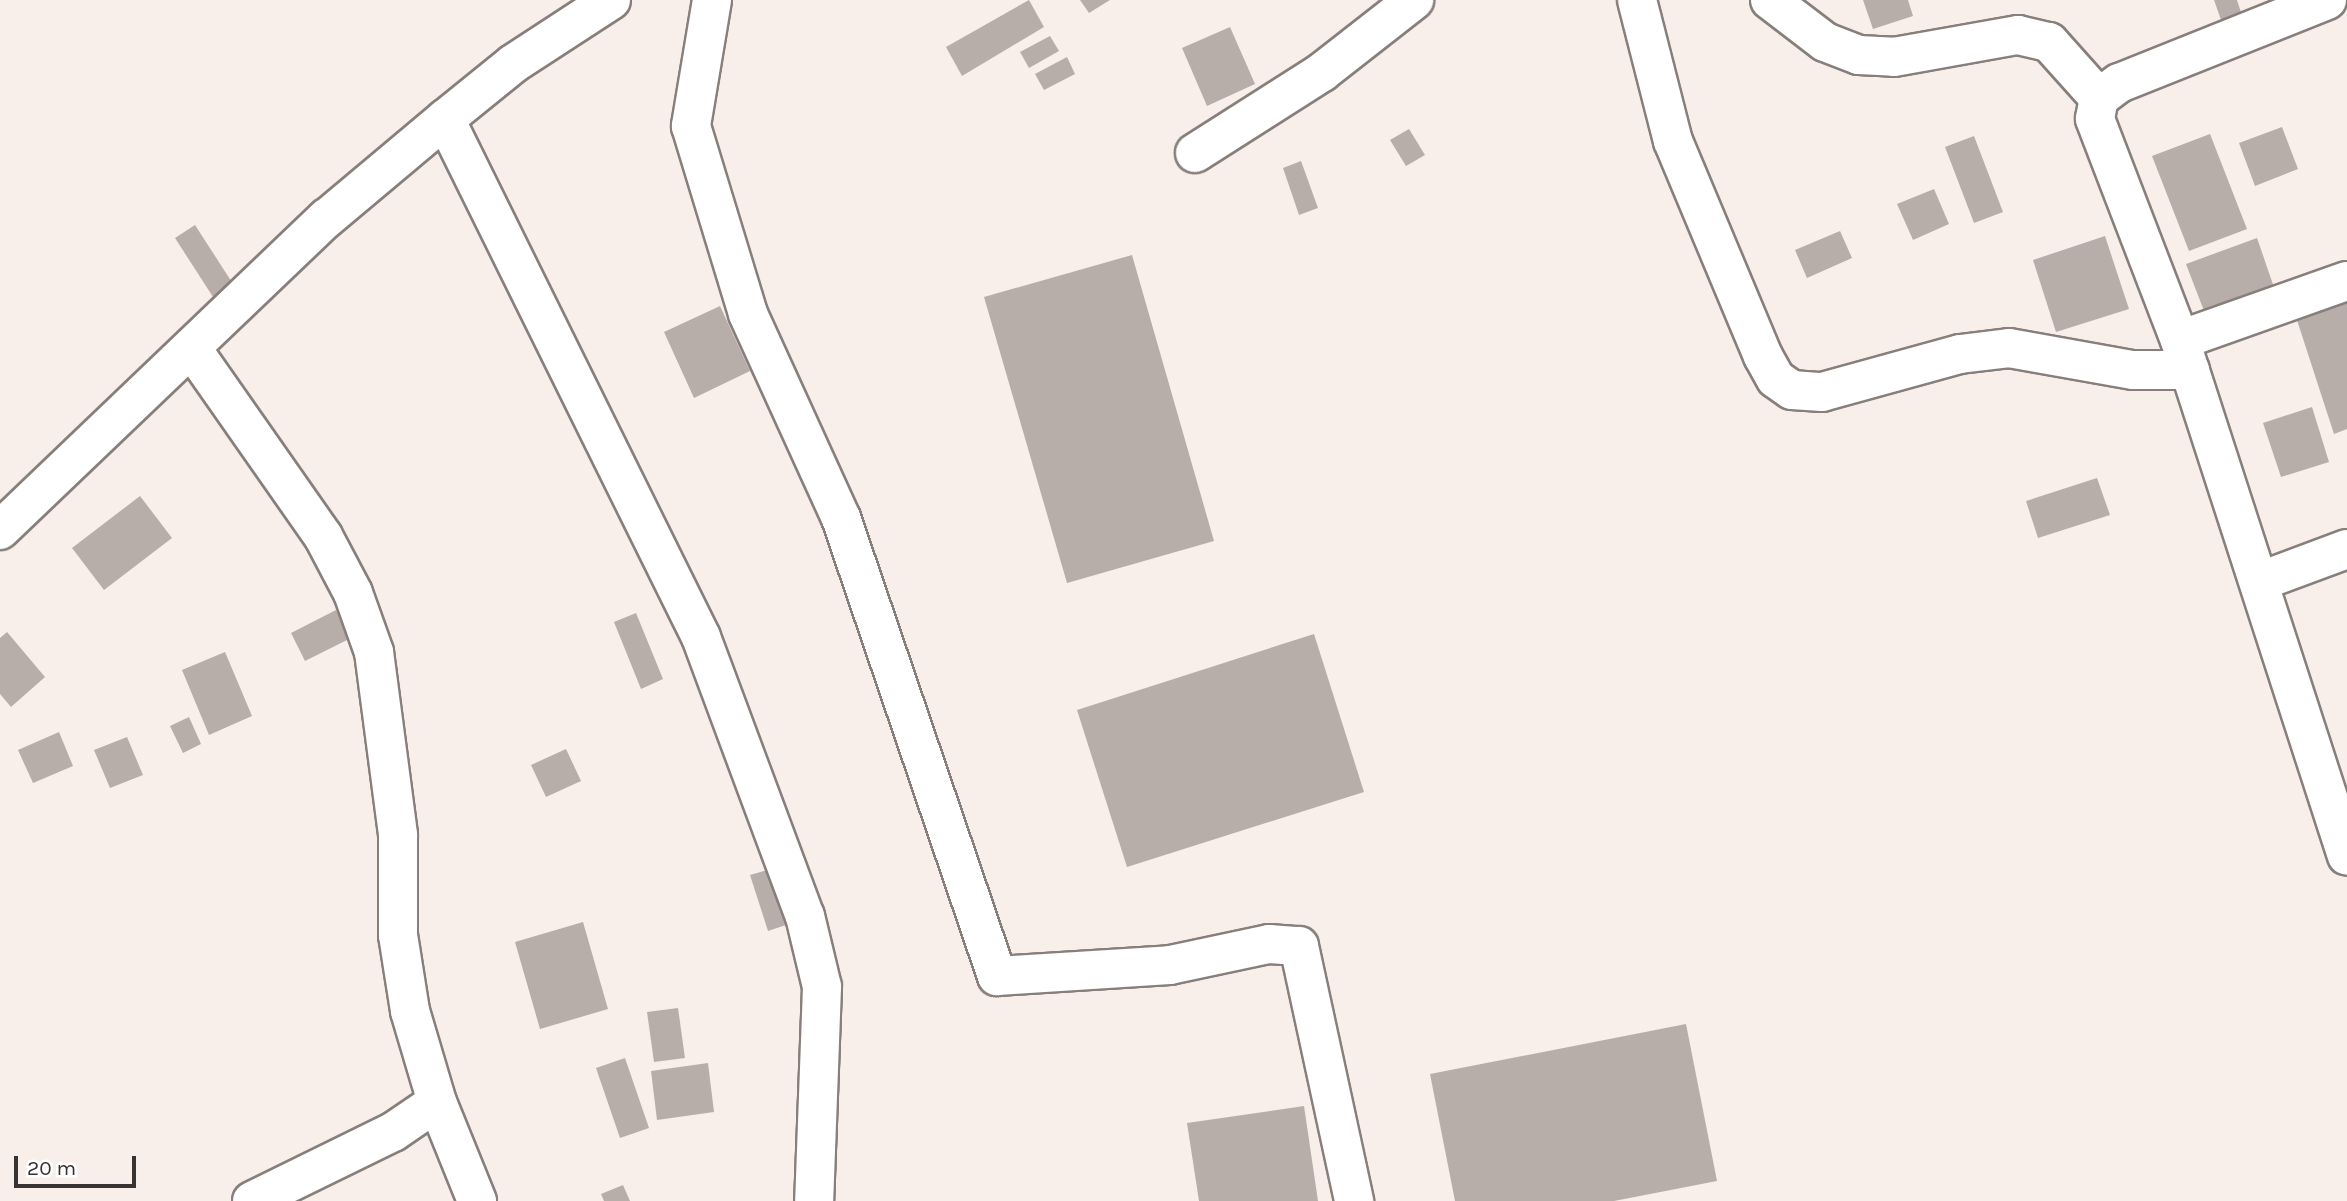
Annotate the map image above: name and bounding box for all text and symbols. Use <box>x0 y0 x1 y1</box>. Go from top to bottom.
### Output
scale bar <box>18 1142 140 1186</box>
text: 20 m <box>27 1156 76 1180</box>

